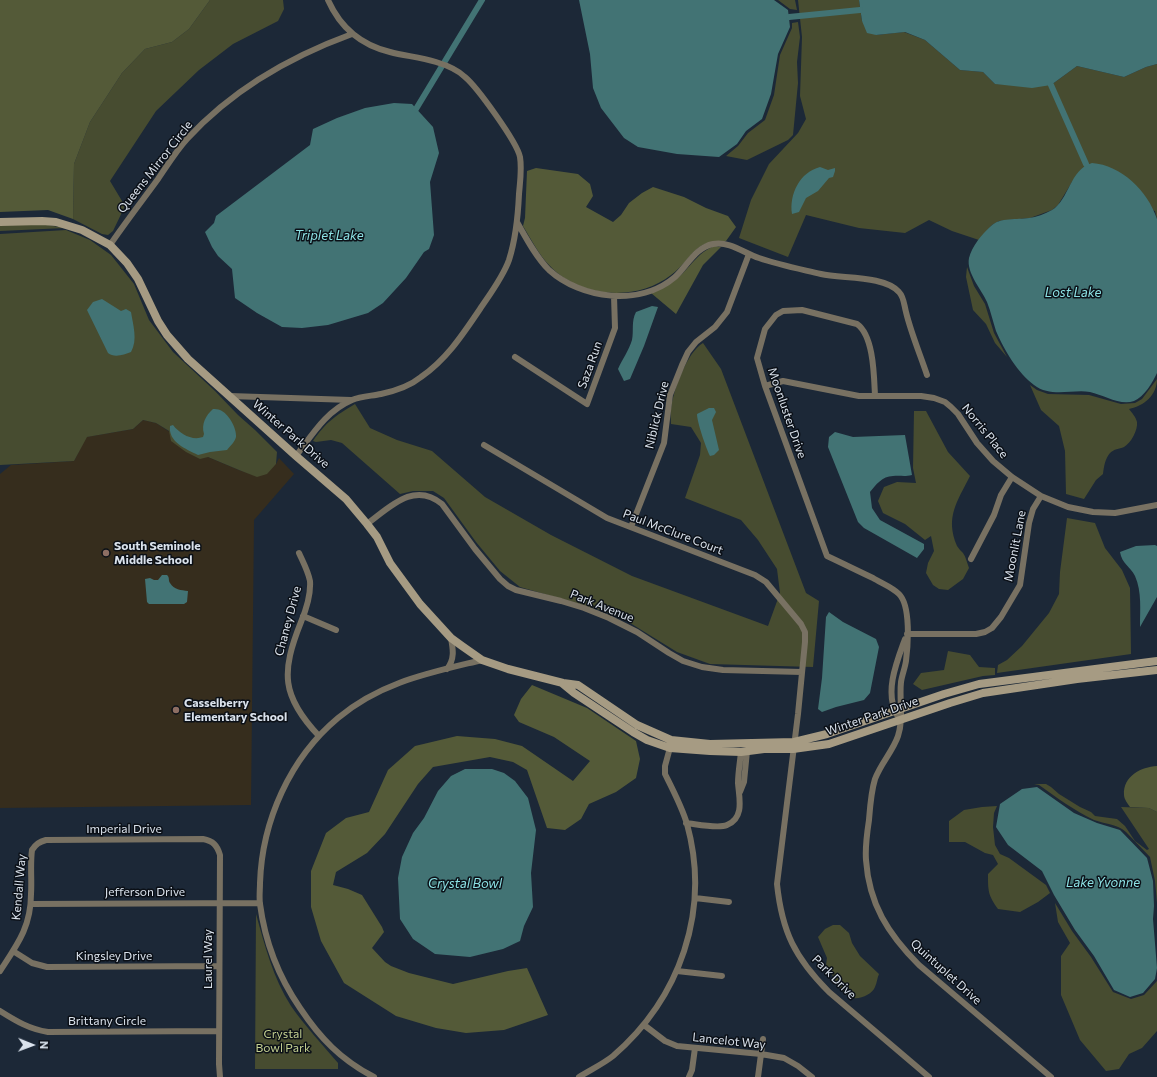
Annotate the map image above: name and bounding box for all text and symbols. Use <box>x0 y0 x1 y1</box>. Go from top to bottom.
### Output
street label: Queens Mirror Circle <box>114 118 196 216</box>
water label: Triplet Lake <box>294 228 364 244</box>
water label: Lost Lake <box>1045 285 1101 301</box>
street label: Saza Run <box>575 339 605 391</box>
street label: Moonluster Drive <box>765 366 809 460</box>
street label: Niblick Drive <box>642 380 672 450</box>
street label: Winter Park Drive <box>250 397 332 471</box>
street label: Norris Place <box>959 401 1011 461</box>
street label: Paul McClure Court <box>621 506 725 558</box>
street label: Moonlit Lane <box>1001 509 1029 583</box>
place label: South Seminole Middle School <box>114 539 201 567</box>
marker: South Seminole Middle School <box>101 548 111 558</box>
street label: Chaney Drive <box>272 584 304 658</box>
street label: Park Avenue <box>568 587 636 625</box>
street label: Winter Park Drive <box>824 693 920 739</box>
place label: Casselberry Elementary School <box>184 696 287 724</box>
marker: Casselberry Elementary School <box>171 705 181 715</box>
street label: Imperial Drive <box>86 822 162 836</box>
street label: Kendall Way <box>9 853 29 921</box>
water label: Lake Yvonne <box>1066 875 1140 891</box>
water label: Crystal Bowl <box>428 876 502 892</box>
street label: Jefferson Drive <box>105 885 185 899</box>
street label: Laurel Way <box>201 929 215 989</box>
street label: Quintuplet Drive <box>907 936 985 1008</box>
street label: Kingsley Drive <box>76 949 152 963</box>
street label: Park Drive <box>809 952 859 1002</box>
street label: Brittany Circle <box>68 1014 146 1028</box>
north arrow <box>12 1025 52 1065</box>
park label: Crystal Bowl Park <box>256 1027 310 1055</box>
street label: Lancelot Way <box>692 1030 766 1052</box>
text: N <box>38 1041 51 1049</box>

